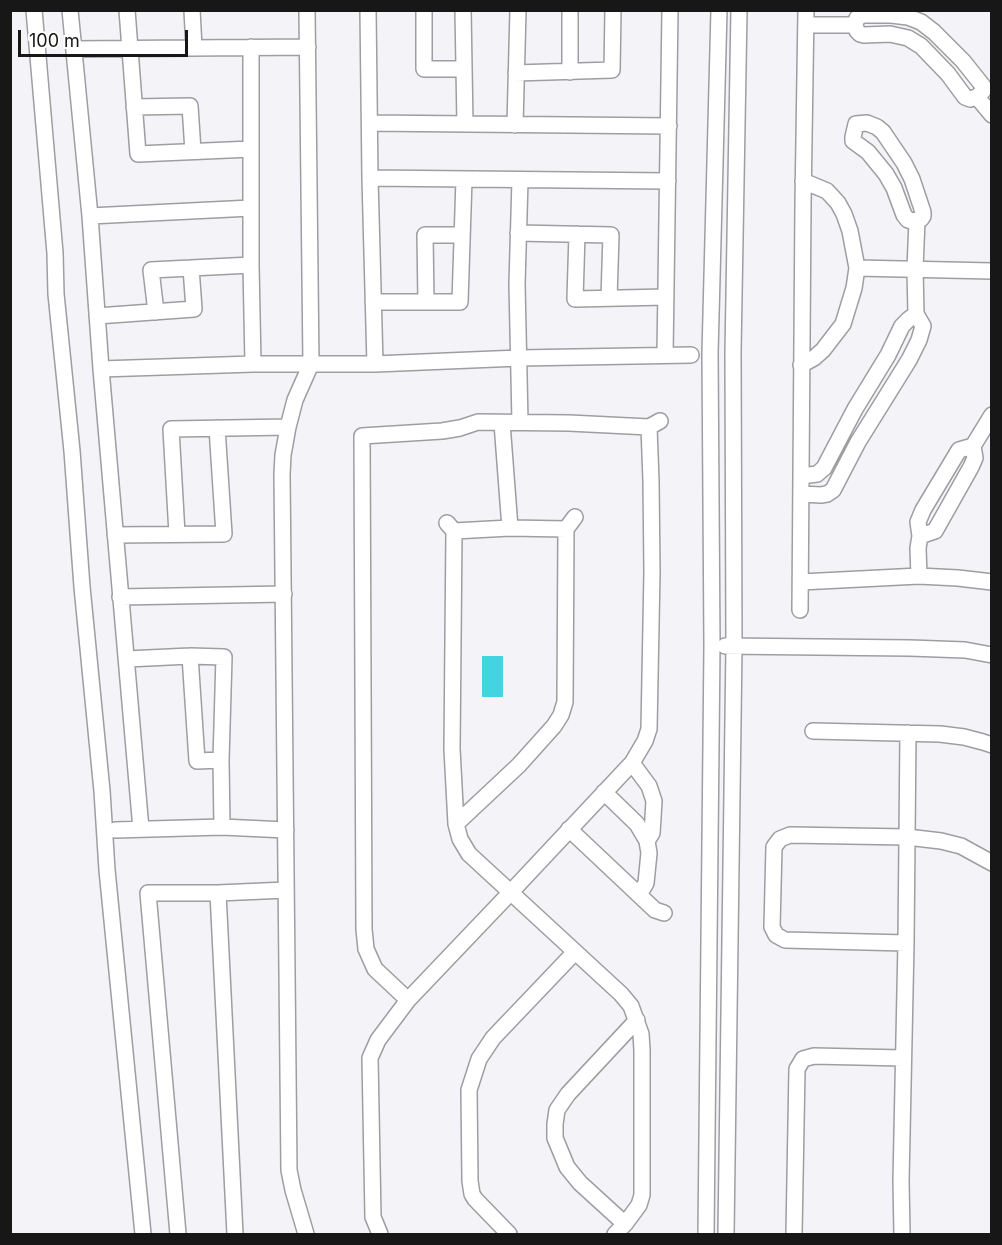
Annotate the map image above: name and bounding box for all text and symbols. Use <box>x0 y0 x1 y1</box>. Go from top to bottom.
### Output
scale bar <box>21 18 190 56</box>
text: 100 m <box>29 30 80 51</box>

